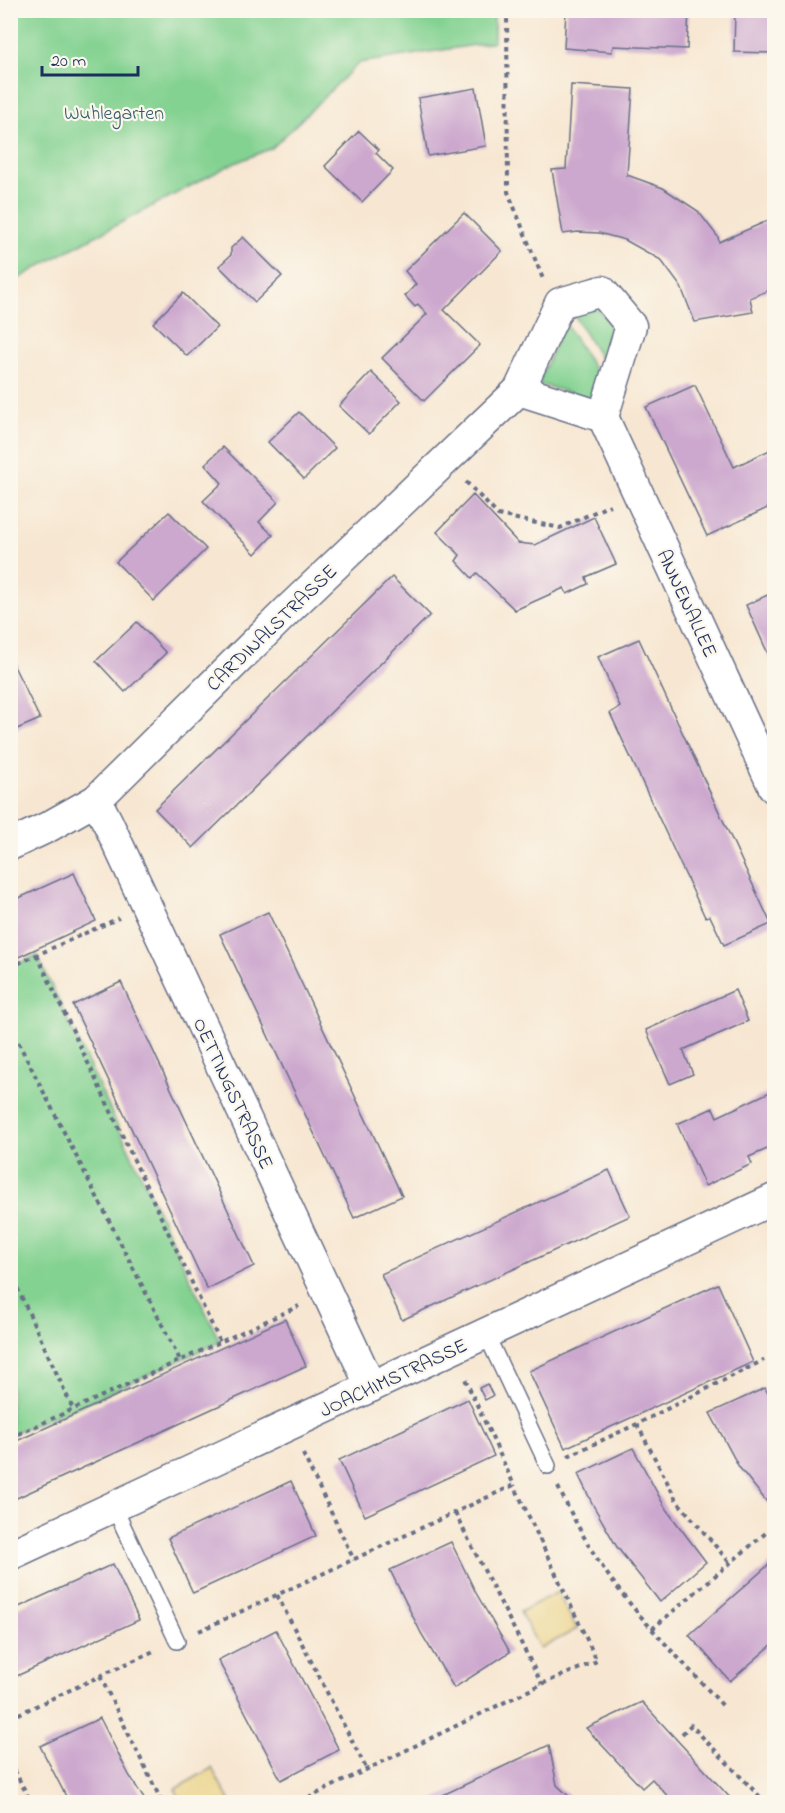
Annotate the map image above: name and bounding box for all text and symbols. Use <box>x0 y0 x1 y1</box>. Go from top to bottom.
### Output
scale bar <box>42 39 138 77</box>
text: 20 m <box>51 49 86 75</box>
park label: Wuhlegarten <box>64 100 164 130</box>
street label: ANNENALLEE <box>648 545 723 663</box>
street label: CARDINALSTRASSE <box>201 558 345 699</box>
street label: OETTINGSTRASSE <box>184 1013 280 1175</box>
street label: JOACHIMSTRASSE <box>315 1332 473 1426</box>

